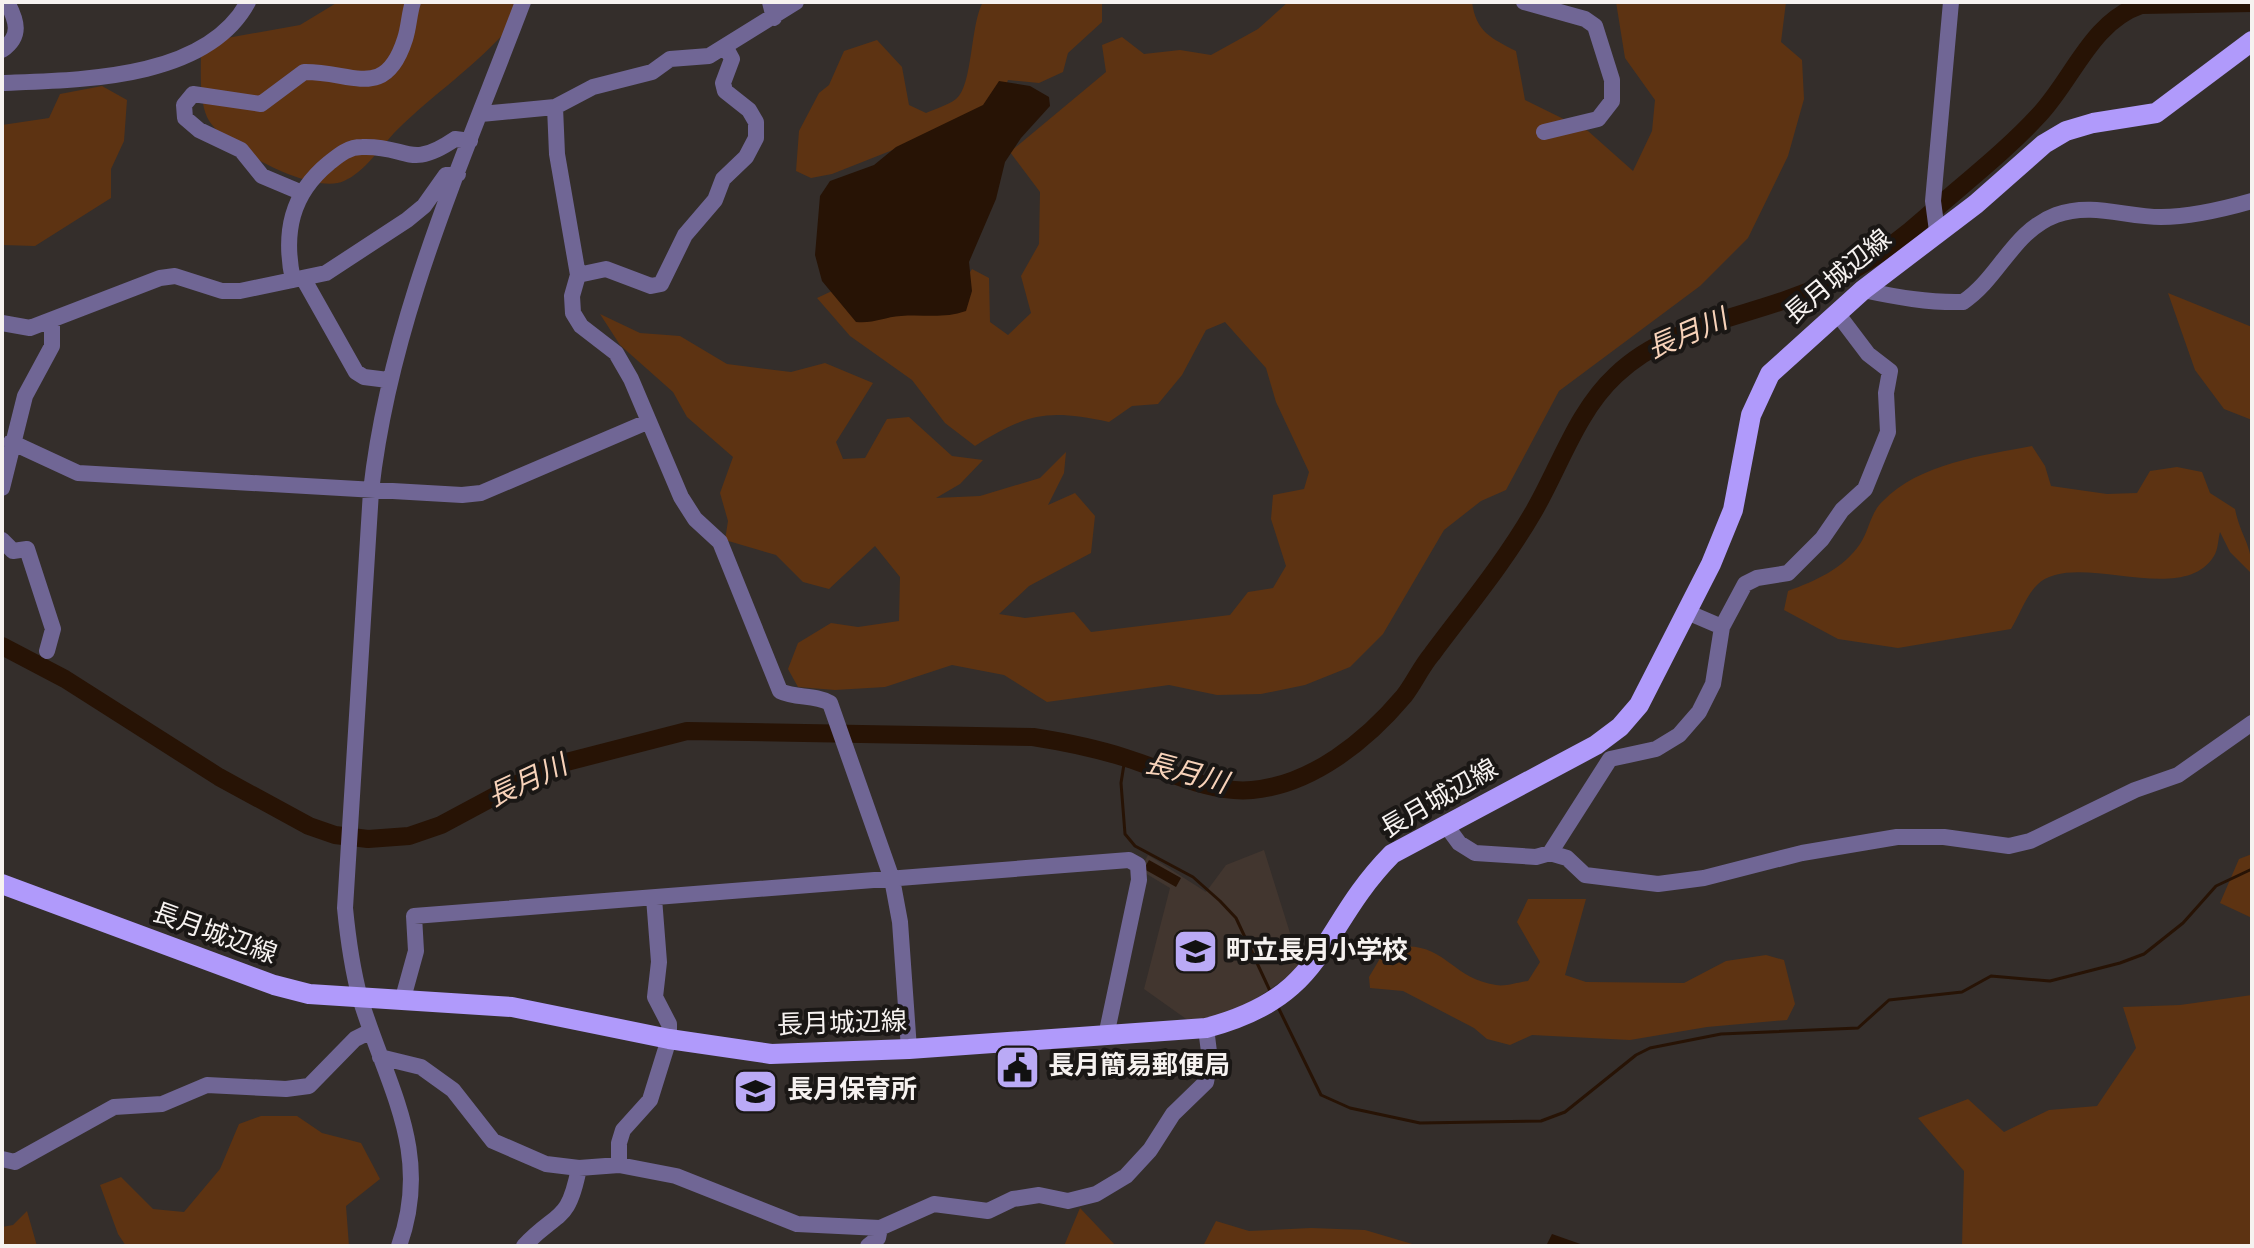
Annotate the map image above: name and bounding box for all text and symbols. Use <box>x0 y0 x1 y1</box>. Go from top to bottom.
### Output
street label: 長月城辺線 <box>1779 224 1899 332</box>
water label: 長月川 <box>1642 302 1736 369</box>
water label: 長月川 <box>1141 747 1234 804</box>
water label: 長月川 <box>482 748 576 817</box>
street label: 長月城辺線 <box>1375 753 1505 847</box>
street label: 長月城辺線 <box>147 897 281 973</box>
school or university icon: 町立長月小学校 <box>1171 928 1219 976</box>
place label: 町立長月小学校 <box>1226 936 1408 969</box>
street label: 長月城辺線 <box>776 1006 908 1044</box>
public building icon: 長月簡易郵便局 <box>993 1043 1041 1091</box>
place label: 長月簡易郵便局 <box>1048 1051 1230 1084</box>
school or university icon: 長月保育所 <box>732 1067 780 1115</box>
place label: 長月保育所 <box>787 1075 917 1108</box>

